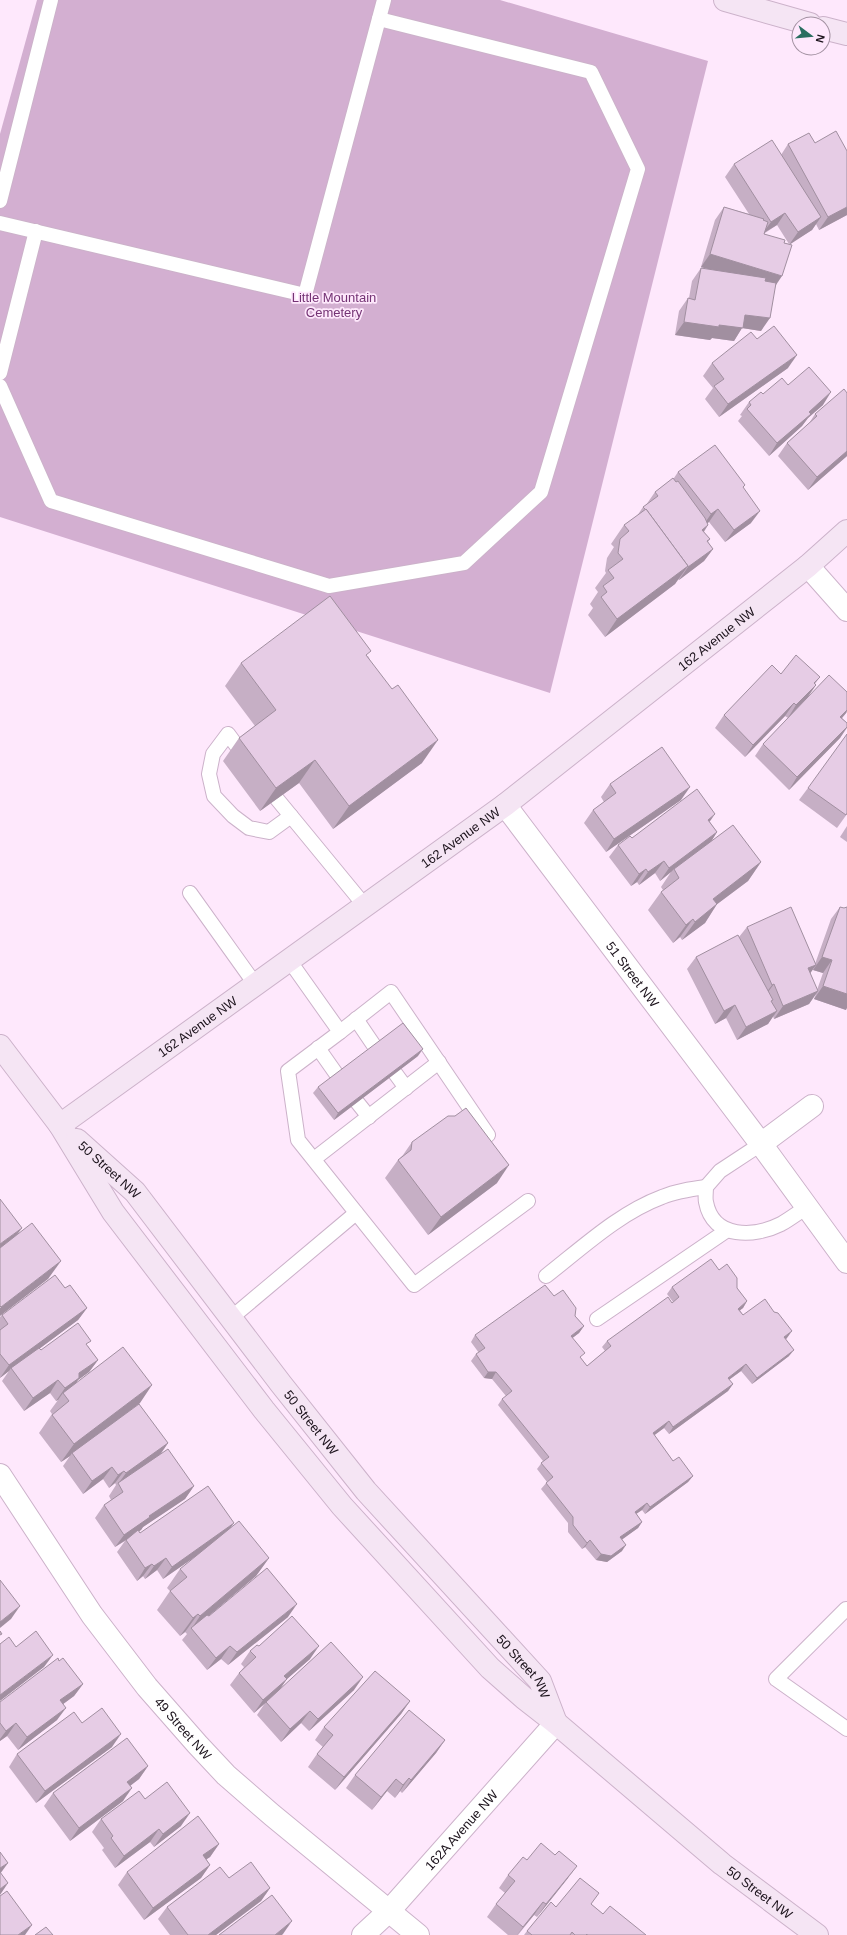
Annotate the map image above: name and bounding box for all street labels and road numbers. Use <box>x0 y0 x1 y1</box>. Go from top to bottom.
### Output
street label: 162 Avenue NW <box>675 603 758 673</box>
street label: 162 Avenue NW <box>418 803 503 871</box>
street label: 51 Street NW <box>603 938 663 1010</box>
street label: 162 Avenue NW <box>155 992 240 1060</box>
street label: 50 Street NW <box>76 1138 144 1202</box>
street label: 50 Street NW <box>281 1387 342 1458</box>
street label: 50 Street NW <box>494 1631 554 1701</box>
street label: 49 Street NW <box>152 1694 215 1763</box>
street label: 162A Avenue NW <box>422 1786 501 1873</box>
street label: 50 Street NW <box>724 1863 796 1922</box>

